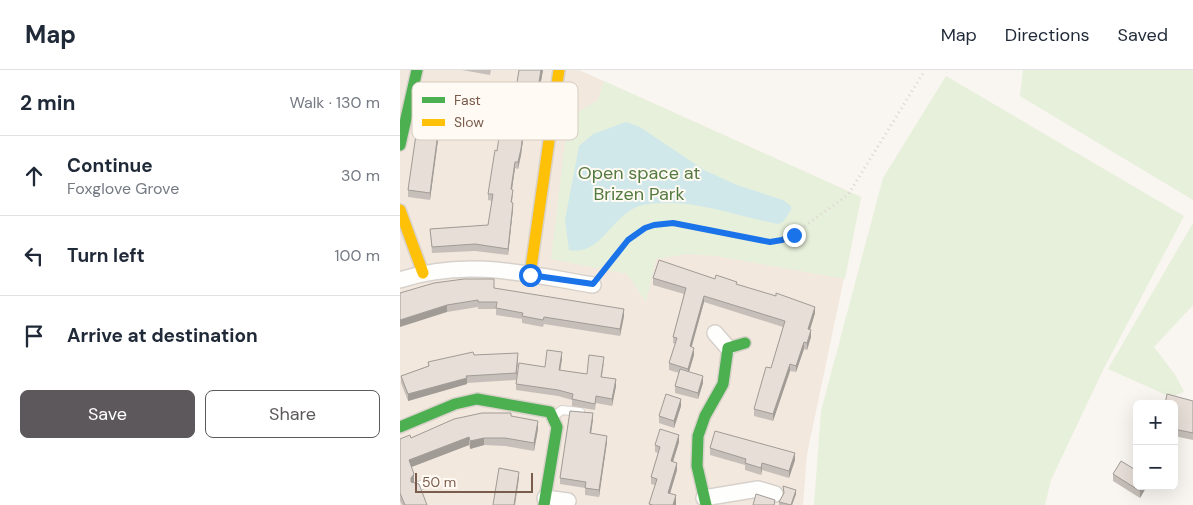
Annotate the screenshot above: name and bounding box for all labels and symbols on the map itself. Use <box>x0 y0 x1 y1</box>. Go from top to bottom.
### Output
legend <box>412 82 578 140</box>
text: Fast <box>454 91 481 109</box>
text: Slow <box>454 113 484 131</box>
park label: Open space at Brizen Park <box>578 161 700 206</box>
route end <box>783 224 806 247</box>
route start <box>519 264 542 287</box>
scale bar <box>415 470 532 493</box>

